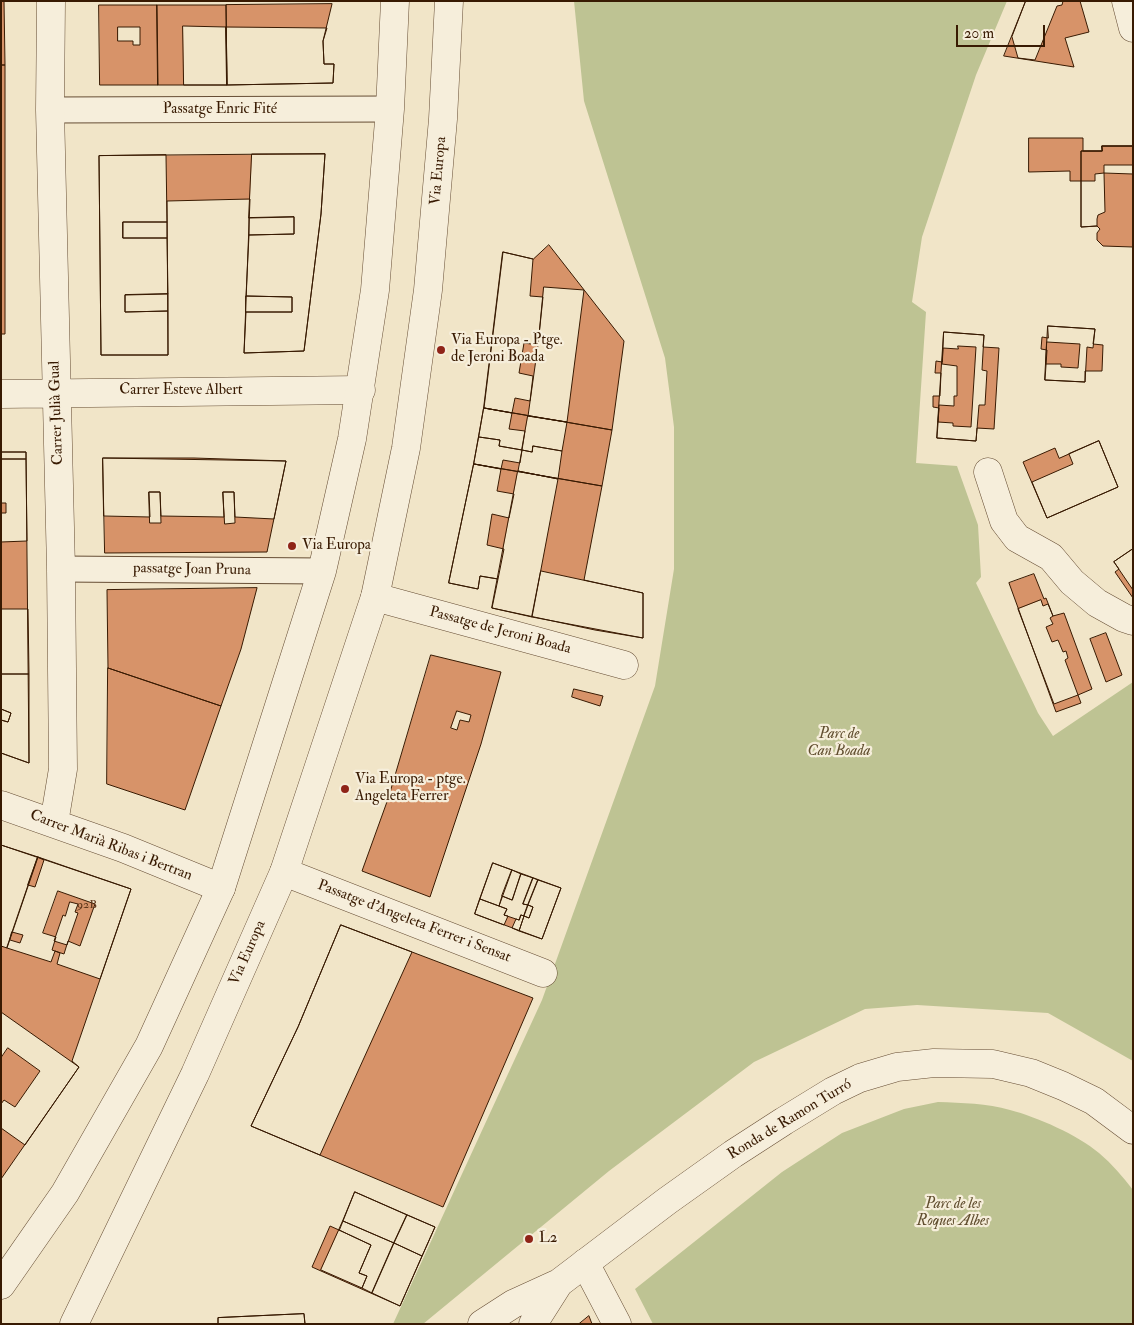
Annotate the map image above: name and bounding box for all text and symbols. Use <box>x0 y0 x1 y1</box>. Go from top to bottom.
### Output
scale bar <box>959 15 1048 47</box>
text: 20 m <box>964 24 994 43</box>
street label: Passatge Enric Fité <box>163 101 277 119</box>
street label: Via Europa <box>427 136 451 206</box>
place label: Via Europa - Ptge. de Jeroni Boada <box>451 332 563 367</box>
marker: Via Europa - Ptge. de Jeroni Boada <box>435 344 447 356</box>
street label: Carrer Julià Gual <box>46 361 68 465</box>
street label: Carrer Esteve Albert <box>119 382 243 400</box>
place label: Via Europa <box>302 537 371 555</box>
marker: Via Europa <box>286 540 298 552</box>
street label: passatge Joan Pruna <box>133 560 251 580</box>
street label: Passatge de Jeroni Boada <box>427 603 573 659</box>
park label: Parc de Can Boada <box>808 726 870 761</box>
place label: Via Europa - ptge. Angeleta Ferrer <box>355 771 466 806</box>
marker: Via Europa - ptge. Angeleta Ferrer <box>339 783 351 795</box>
street label: Carrer Marià Ribas i Bertran <box>27 807 195 885</box>
street label: Passatge d'Angeleta Ferrer i Sensat <box>315 877 513 967</box>
house number: 92B <box>77 898 97 912</box>
street label: Via Europa <box>226 918 270 988</box>
street label: Ronda de Ramon Turró <box>725 1076 855 1164</box>
park label: Parc de les Roques Albes <box>917 1196 989 1231</box>
place label: L2 <box>539 1230 557 1248</box>
marker: L2 <box>523 1233 535 1245</box>

